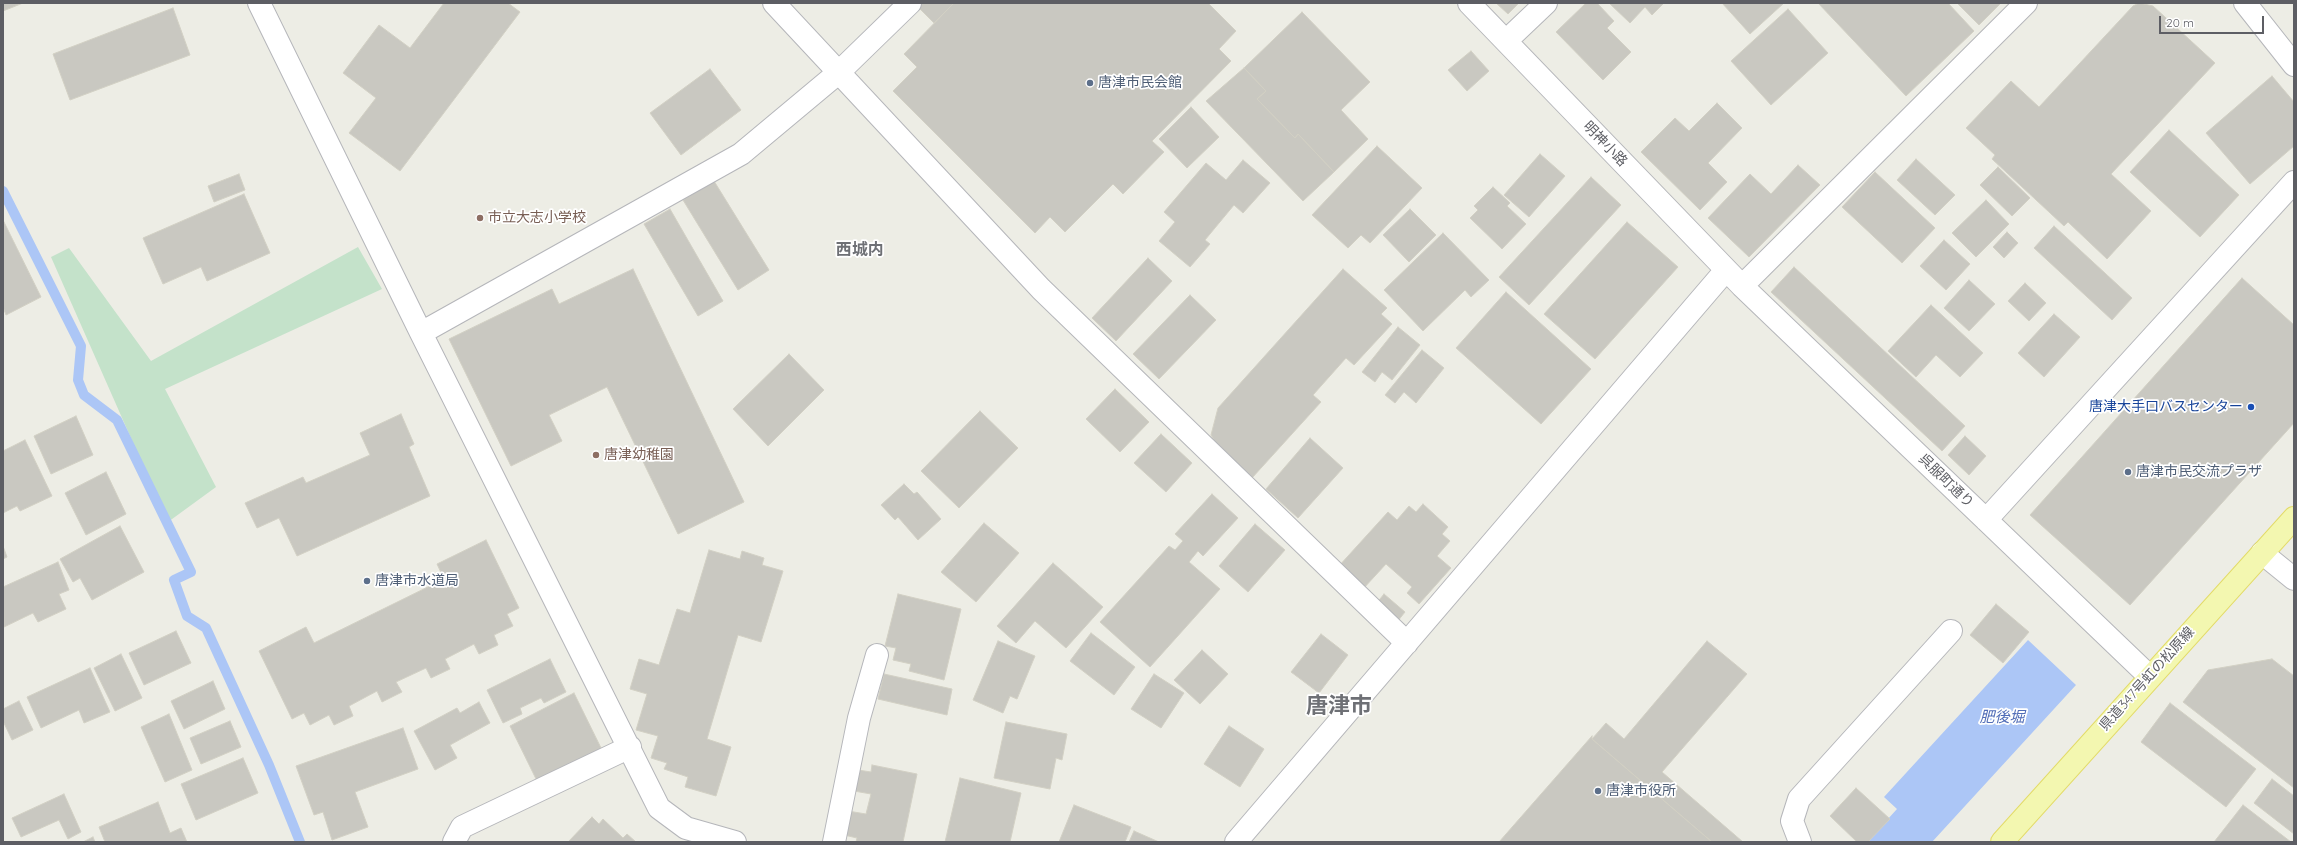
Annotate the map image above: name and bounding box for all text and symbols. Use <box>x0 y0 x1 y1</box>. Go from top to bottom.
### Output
scale bar <box>2161 8 2266 34</box>
text: 20 m <box>2166 15 2194 30</box>
place label: 唐津市民会館 <box>1098 75 1182 91</box>
marker: 唐津市民会館 <box>1085 78 1095 88</box>
street label: 明神小路 <box>1580 118 1630 170</box>
place label: 市立大志小学校 <box>488 210 586 226</box>
marker: 市立大志小学校 <box>475 213 485 223</box>
district label: 西城内 <box>836 240 884 260</box>
place label: 唐津大手口バスセンター <box>2089 399 2243 415</box>
marker: 唐津大手口バスセンター <box>2246 402 2256 412</box>
place label: 唐津幼稚園 <box>604 447 674 463</box>
marker: 唐津幼稚園 <box>591 450 601 460</box>
street label: 呉服町通り <box>1915 451 1977 511</box>
place label: 唐津市民交流プラザ <box>2136 464 2262 480</box>
marker: 唐津市民交流プラザ <box>2123 467 2133 477</box>
place label: 唐津市水道局 <box>375 573 459 589</box>
marker: 唐津市水道局 <box>362 576 372 586</box>
street label: 県道347号虹の松原線 <box>2096 624 2198 734</box>
district label: 唐津市 <box>1306 693 1372 719</box>
water label: 肥後堀 <box>1980 708 2024 726</box>
place label: 唐津市役所 <box>1606 783 1676 799</box>
marker: 唐津市役所 <box>1593 786 1603 796</box>

